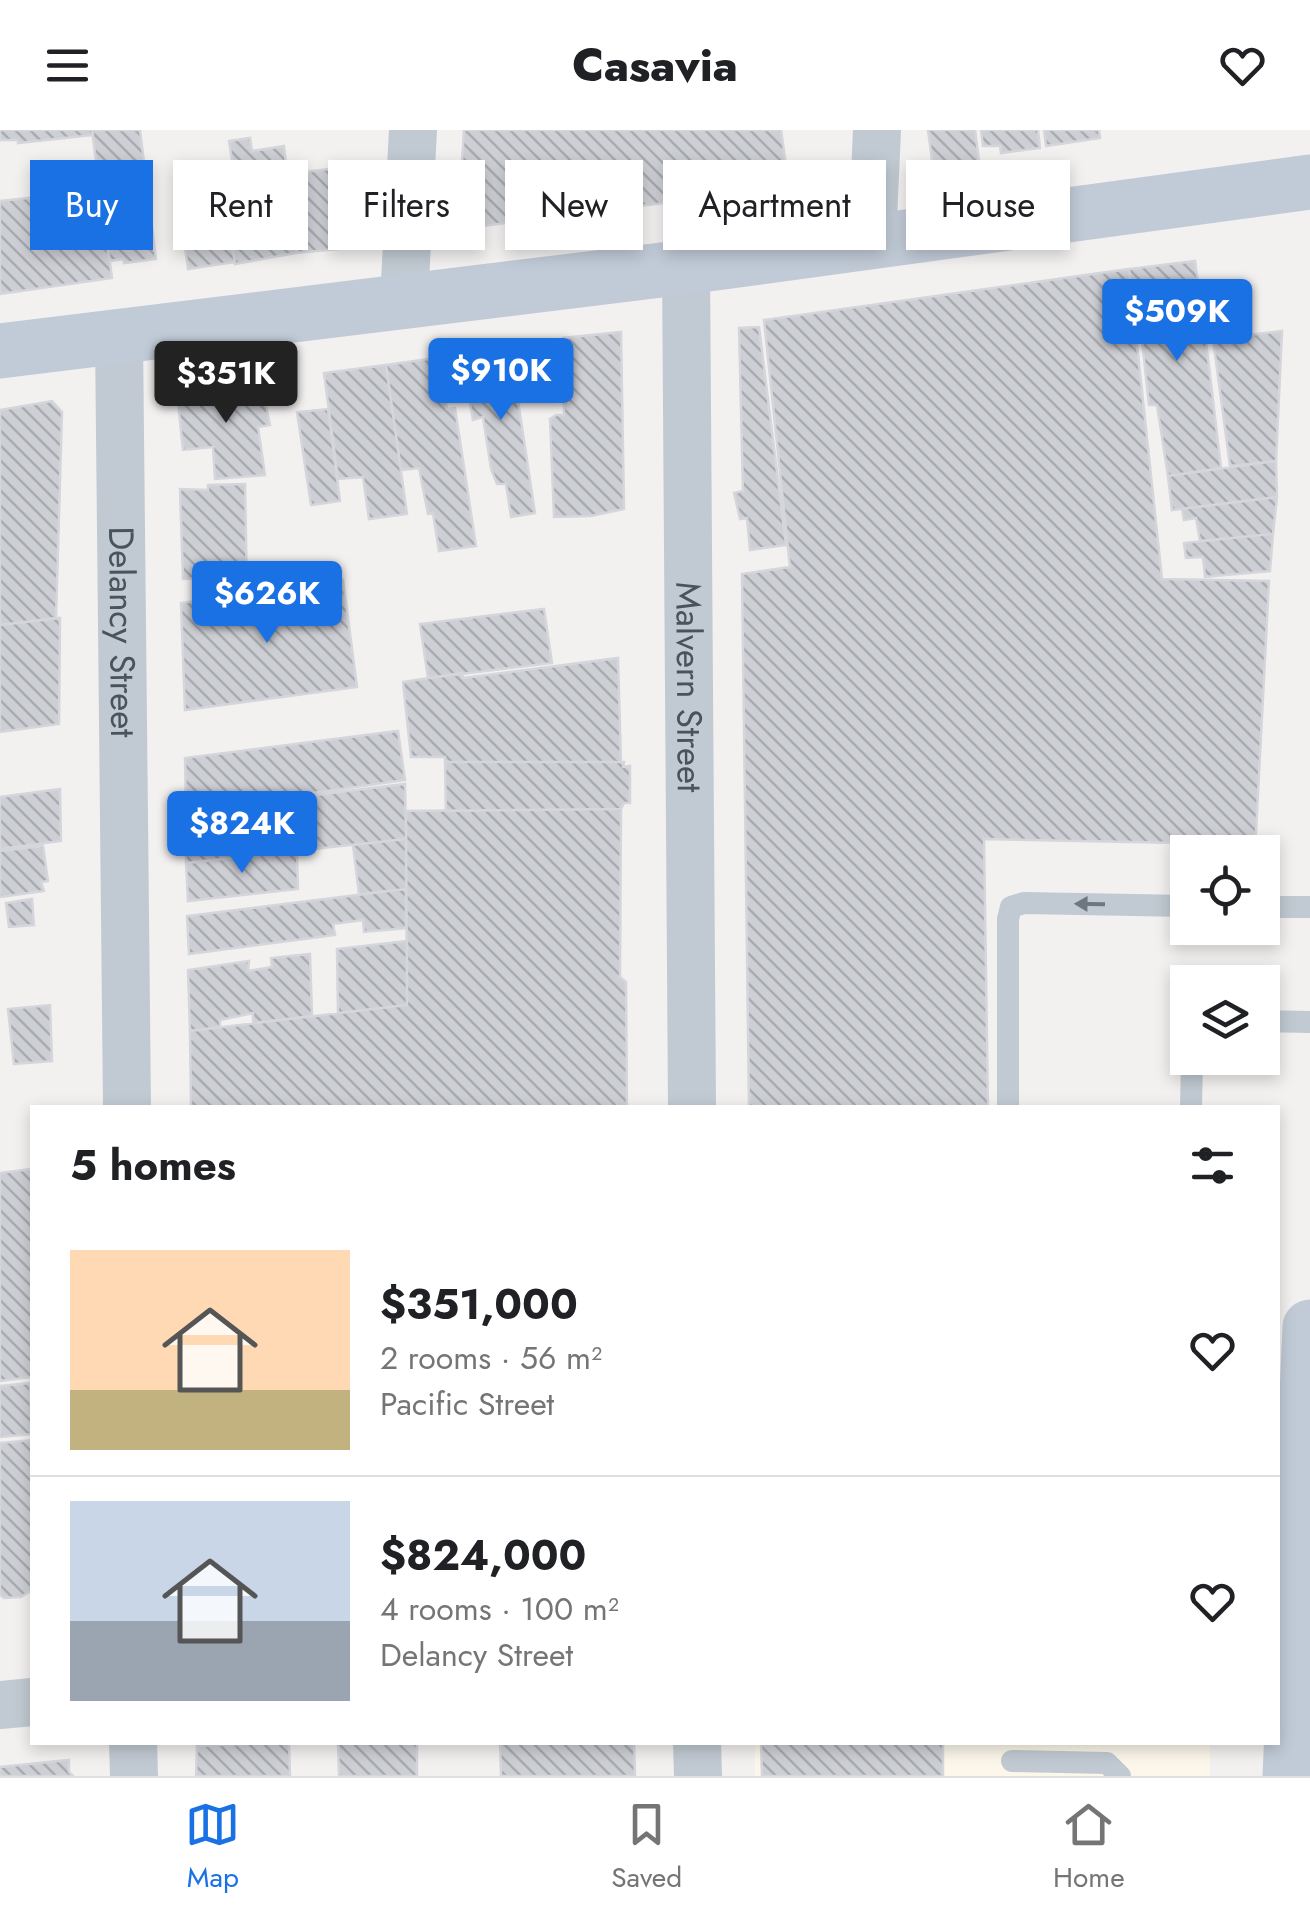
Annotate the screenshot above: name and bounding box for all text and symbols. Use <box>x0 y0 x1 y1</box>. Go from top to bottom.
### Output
text: Casavia <box>572 33 738 98</box>
icon: menu <box>40 38 95 93</box>
icon: heart <box>1215 38 1270 93</box>
chip: Buy <box>30 160 153 250</box>
chip: Rent <box>173 160 308 250</box>
chip: Filters <box>328 160 485 250</box>
chip: New <box>505 160 643 250</box>
chip: Apartment <box>663 160 886 250</box>
chip: House <box>906 160 1070 250</box>
pin: $509K <box>1107 279 1247 364</box>
text: $509K <box>1124 288 1230 334</box>
pin: $910K <box>431 338 571 423</box>
pin: $351K <box>156 341 296 426</box>
text: $910K <box>450 347 552 393</box>
text: $351K <box>176 350 276 396</box>
street label: Delancy Street <box>96 526 148 739</box>
pin: $626K <box>197 561 337 646</box>
text: $626K <box>214 570 320 616</box>
street label: Malvern Street <box>663 581 715 793</box>
pin: $824K <box>172 791 312 876</box>
text: $824K <box>189 800 295 846</box>
map controls <box>1170 835 1280 1075</box>
button: locate <box>1170 835 1280 945</box>
one-way arrow <box>1074 896 1106 912</box>
button: layers <box>1170 965 1280 1075</box>
text: 5 homes <box>70 1135 236 1196</box>
icon: filters <box>1185 1138 1240 1193</box>
text: $351,000 <box>380 1274 578 1335</box>
icon: home <box>150 1290 270 1410</box>
icon: heart <box>1185 1323 1240 1378</box>
text: 2 rooms · 56 m² <box>380 1335 602 1381</box>
text: Pacific Street <box>380 1381 554 1427</box>
text: $824,000 <box>380 1525 586 1586</box>
icon: home <box>150 1541 270 1661</box>
icon: heart <box>1185 1574 1240 1629</box>
text: 4 rooms · 100 m² <box>380 1586 619 1632</box>
text: Delancy Street <box>380 1632 573 1678</box>
tab: Map <box>185 1797 240 1898</box>
tab: Saved <box>611 1797 682 1898</box>
tab: Home <box>1053 1797 1125 1898</box>

